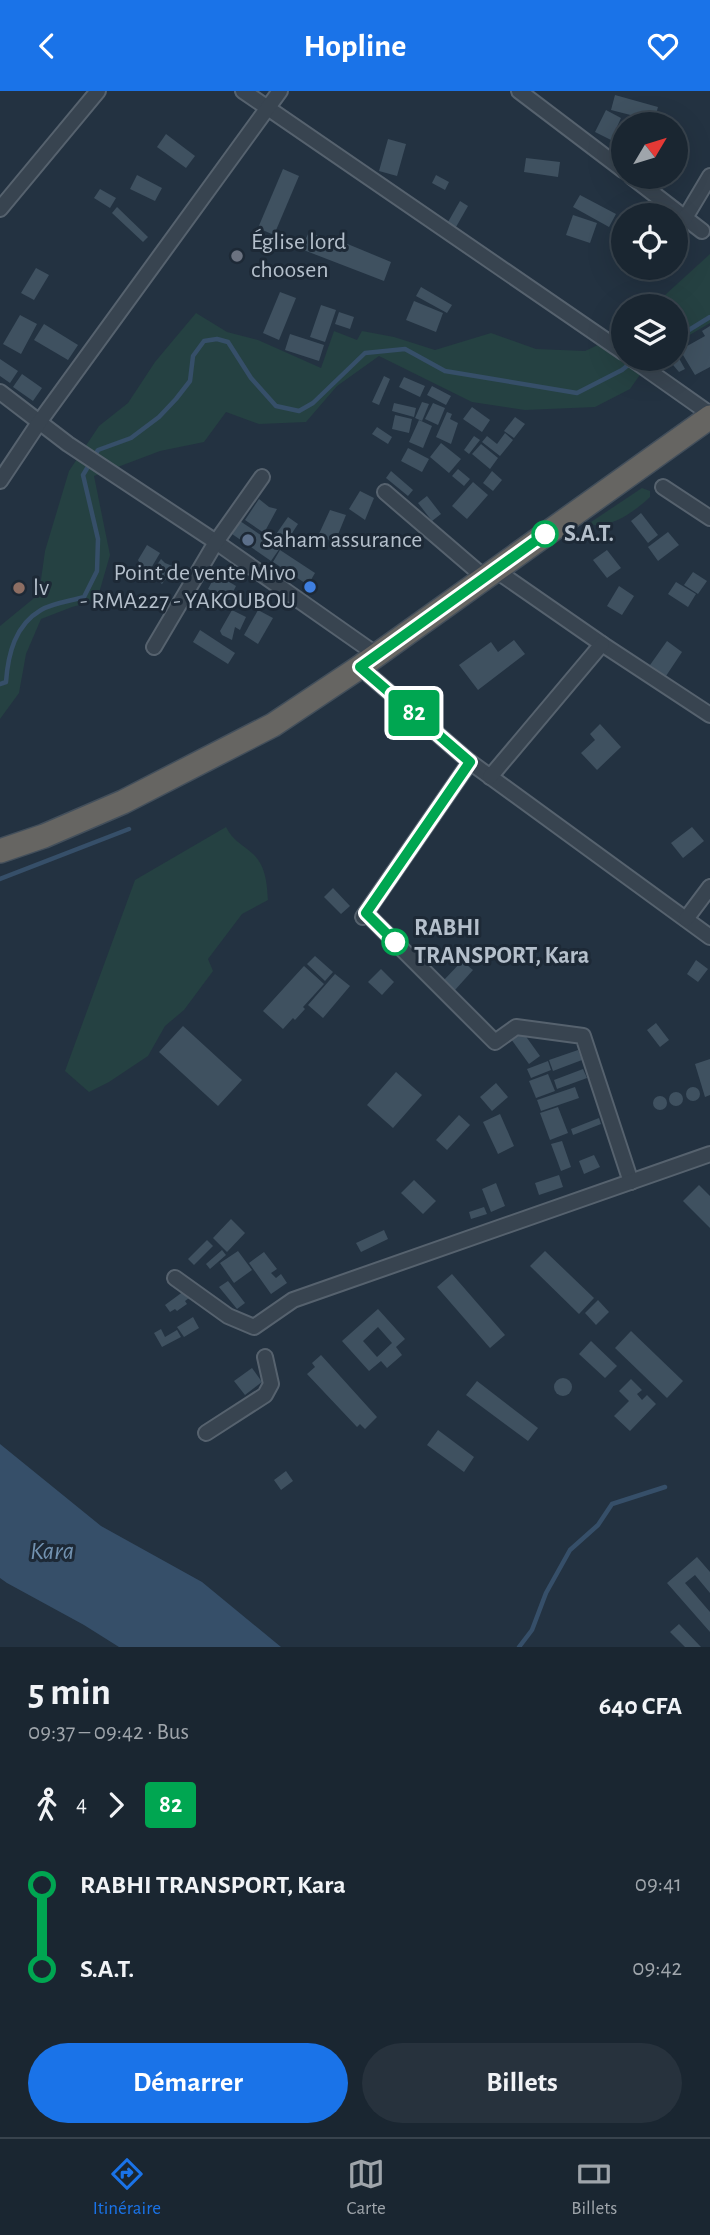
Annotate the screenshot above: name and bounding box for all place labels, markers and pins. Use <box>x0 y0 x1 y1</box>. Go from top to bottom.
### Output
place label: Église lord choosen <box>251 228 347 282</box>
marker: Église lord choosen <box>229 248 245 264</box>
marker: S.A.T. <box>532 521 558 547</box>
place label: S.A.T. <box>564 522 614 546</box>
place label: Saham assurance <box>262 528 422 552</box>
marker: Saham assurance <box>240 532 256 548</box>
place label: Point de vente Mivo - RMA227 - YAKOUBOU <box>80 561 296 613</box>
place label: lv <box>33 576 49 600</box>
marker: Point de vente Mivo - RMA227 - YAKOUBOU <box>302 579 318 595</box>
marker: lv <box>11 580 27 596</box>
place label: RABHI TRANSPORT, Kara <box>414 916 589 968</box>
marker: RABHI TRANSPORT, Kara <box>382 929 408 955</box>

